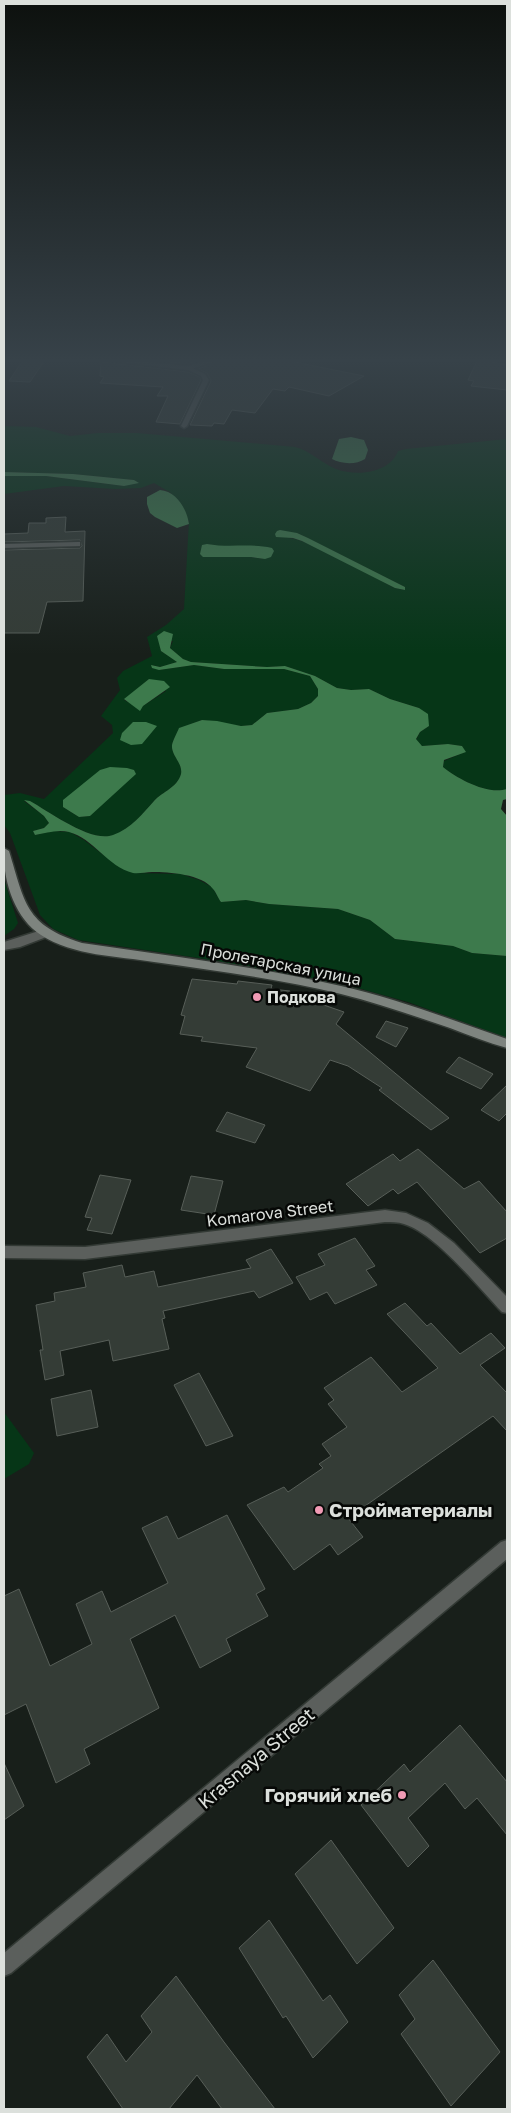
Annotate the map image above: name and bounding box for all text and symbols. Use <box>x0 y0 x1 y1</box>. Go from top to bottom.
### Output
street label: Пролетарская улица <box>199 939 363 989</box>
place label: Подкова <box>267 987 336 1007</box>
marker: Подкова <box>251 991 263 1003</box>
street label: Komarova Street <box>205 1195 335 1231</box>
place label: Стройматериалы <box>329 1498 493 1521</box>
marker: Стройматериалы <box>313 1504 325 1516</box>
street label: Krasnaya Street <box>193 1702 319 1813</box>
place label: Горячий хлеб <box>264 1783 392 1806</box>
marker: Горячий хлеб <box>396 1789 408 1801</box>

